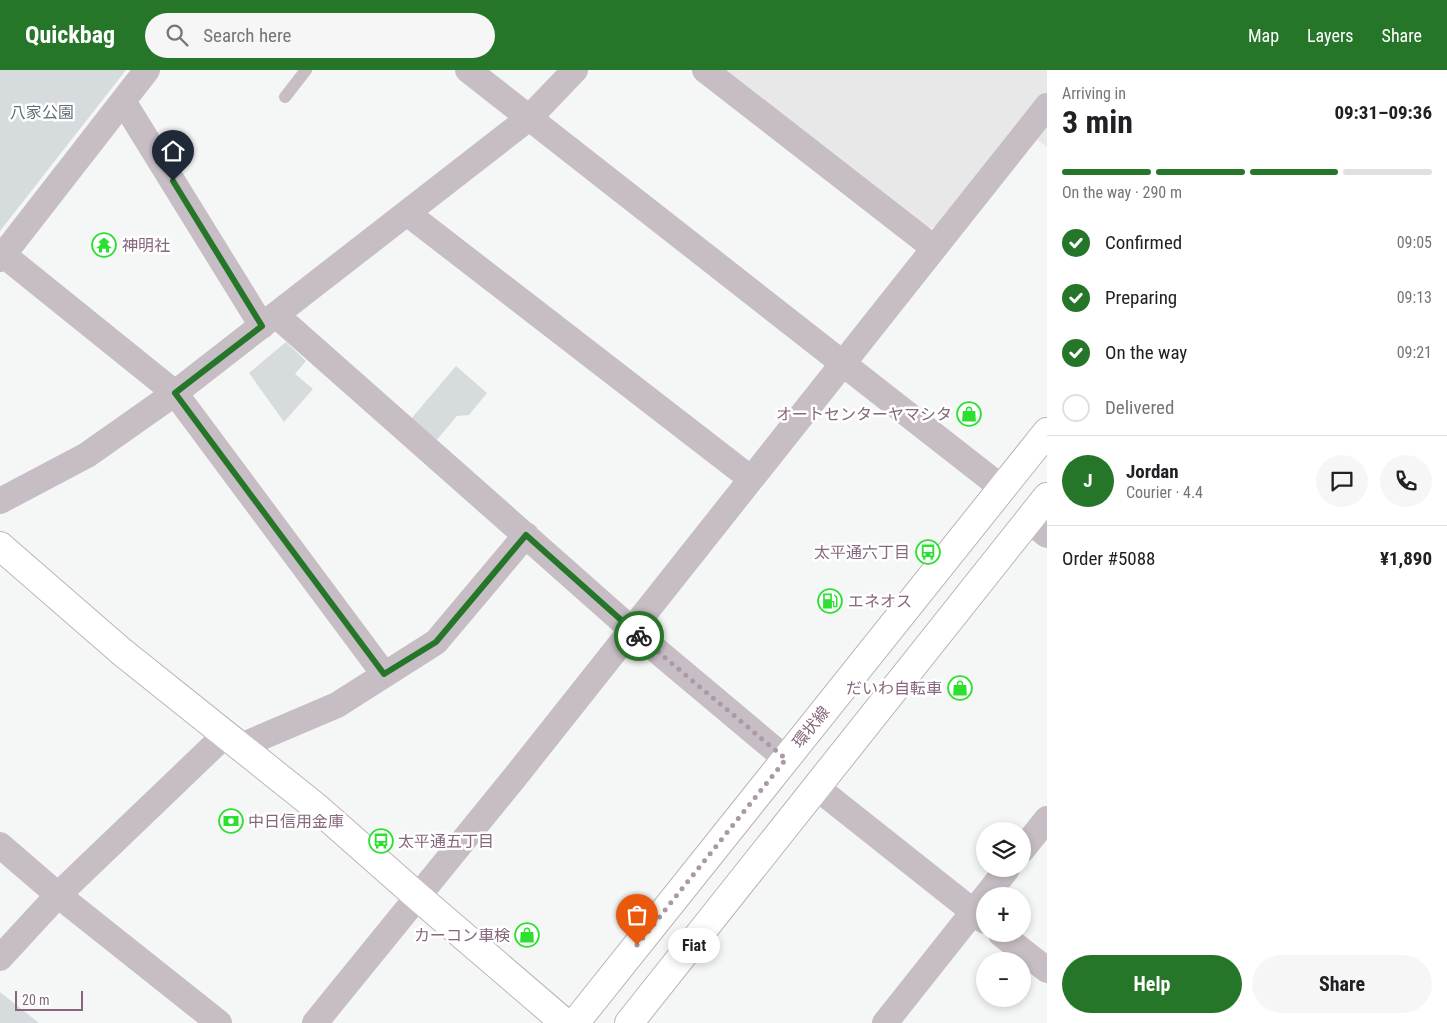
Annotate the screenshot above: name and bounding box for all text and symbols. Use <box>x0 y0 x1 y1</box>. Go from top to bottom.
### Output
search box <box>145 13 495 58</box>
text: Quickbag <box>25 21 115 49</box>
icon: search <box>163 21 191 49</box>
text: Search here <box>203 24 292 47</box>
text: Map <box>1248 25 1279 46</box>
text: Layers <box>1307 25 1354 46</box>
text: Share <box>1382 25 1422 46</box>
text: Arriving in <box>1062 84 1126 103</box>
text: 09:31–09:36 <box>1334 101 1432 124</box>
park label: 八家公園 <box>10 103 74 122</box>
text: 3 min <box>1062 103 1133 141</box>
pin <box>152 130 194 181</box>
icon: home <box>159 137 187 165</box>
text: On the way · 290 m <box>1062 183 1182 202</box>
icon: check <box>1062 229 1090 257</box>
text: Confirmed <box>1105 231 1182 254</box>
temple icon: 神明社 <box>91 232 117 258</box>
text: 09:05 <box>1397 233 1432 252</box>
place label: 神明社 <box>122 236 170 255</box>
icon: check <box>1062 284 1090 312</box>
text: Preparing <box>1105 286 1177 309</box>
text: 09:13 <box>1397 288 1432 307</box>
icon: check <box>1062 339 1090 367</box>
text: On the way <box>1105 341 1187 364</box>
text: 09:21 <box>1397 343 1432 362</box>
text: Delivered <box>1105 396 1174 419</box>
shop icon: オートセンターヤマシタ <box>956 401 982 427</box>
place label: オートセンターヤマシタ <box>776 405 952 424</box>
button: chat <box>1316 455 1368 507</box>
button: phone <box>1380 455 1432 507</box>
text: Jordan <box>1126 460 1179 483</box>
text: J <box>1083 469 1093 492</box>
text: Courier · 4.4 <box>1126 483 1203 502</box>
bus stop icon: 太平通六丁目 <box>915 539 941 565</box>
place label: 太平通六丁目 <box>814 543 910 562</box>
text: Order #5088 <box>1062 547 1155 570</box>
text: ¥1,890 <box>1380 547 1432 570</box>
fuel station icon: エネオス <box>817 588 843 614</box>
place label: エネオス <box>848 592 912 611</box>
courier <box>614 611 664 661</box>
icon: bike <box>625 622 653 650</box>
shop icon: だいわ自転車 <box>947 675 973 701</box>
place label: だいわ自転車 <box>846 679 942 698</box>
street label: 環状線 <box>789 702 833 752</box>
bank icon: 中日信用金庫 <box>218 808 244 834</box>
place label: 中日信用金庫 <box>248 812 344 831</box>
map controls <box>976 822 1031 1007</box>
button: layers <box>976 822 1031 877</box>
bus stop icon: 太平通五丁目 <box>368 828 394 854</box>
place label: 太平通五丁目 <box>398 832 494 851</box>
button: + <box>976 887 1031 942</box>
pin <box>616 894 658 945</box>
icon: bag <box>623 901 651 929</box>
shop icon: カーコン車検 <box>514 922 540 948</box>
place label: カーコン車検 <box>414 926 510 945</box>
callout: Fiat <box>667 928 720 962</box>
text: Fiat <box>682 936 706 955</box>
button: − <box>976 952 1031 1007</box>
button: Help <box>1062 955 1242 1013</box>
button: Share <box>1252 955 1432 1013</box>
scale bar <box>15 988 82 1011</box>
text: 20 m <box>22 992 50 1008</box>

